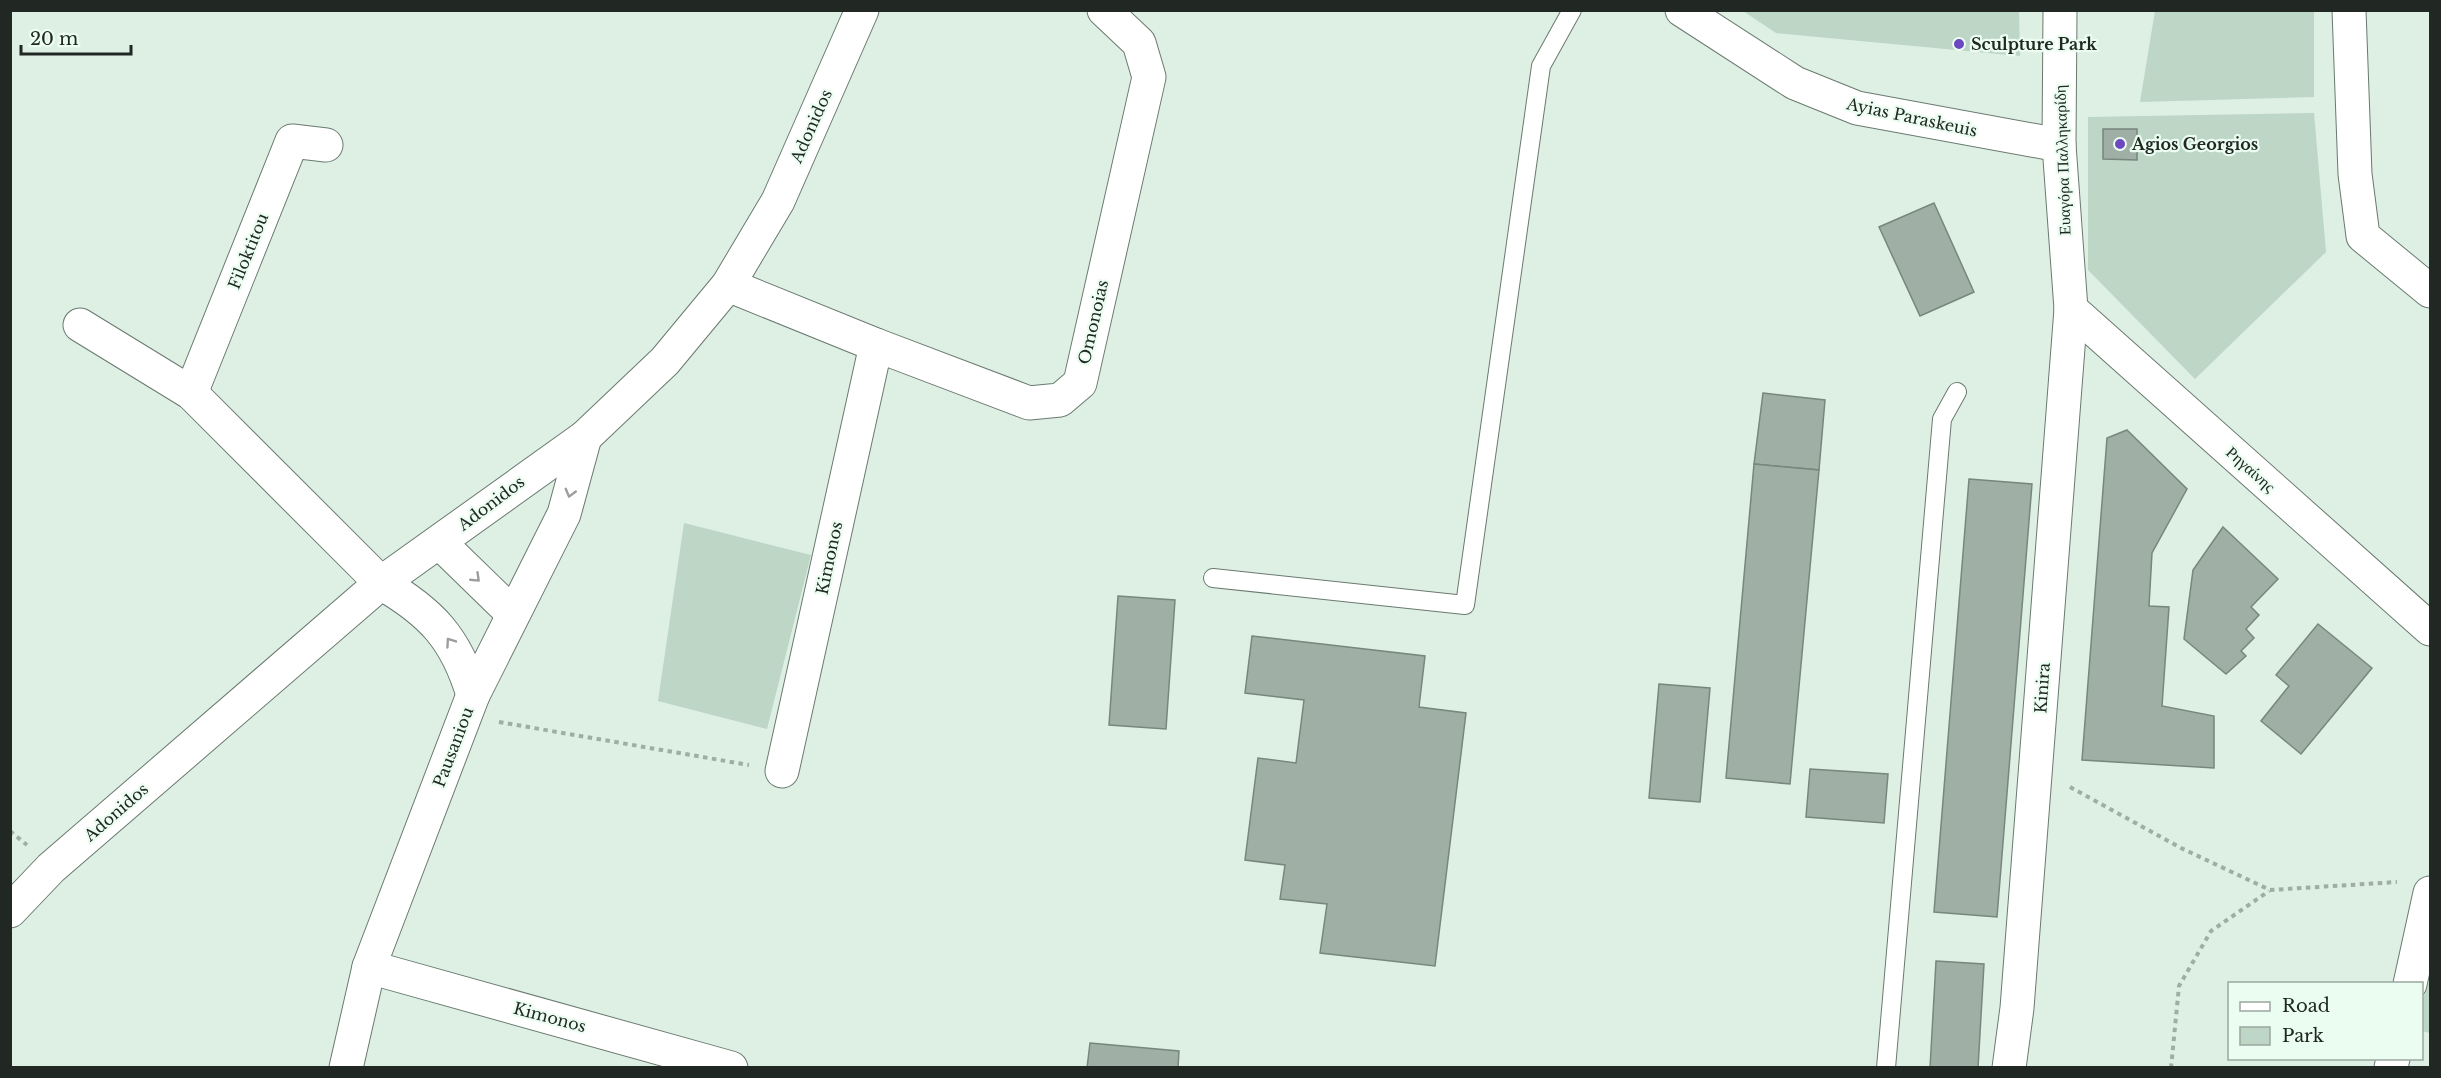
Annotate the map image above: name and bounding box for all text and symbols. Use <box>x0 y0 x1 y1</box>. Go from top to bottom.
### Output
scale bar <box>21 18 130 56</box>
text: 20 m <box>30 28 78 50</box>
place label: Sculpture Park <box>1971 34 2097 54</box>
marker: Sculpture Park <box>1952 37 1966 51</box>
street label: Ευαγόρα Παλληκαρίδη <box>2049 85 2075 235</box>
street label: Adonidos <box>786 86 836 167</box>
street label: Ayias Paraskeuis <box>1844 93 1979 141</box>
place label: Agios Georgios <box>2131 134 2258 154</box>
marker: Agios Georgios <box>2113 137 2127 151</box>
street label: Filoktitou <box>224 210 272 292</box>
street label: Omonoias <box>1074 278 1112 366</box>
street label: Ρηγαίνης <box>2222 442 2280 497</box>
street label: Adonidos <box>453 471 528 535</box>
one-way arrow <box>564 488 577 498</box>
street label: Kimonos <box>811 520 847 596</box>
one-way arrow <box>470 571 480 582</box>
one-way arrow <box>446 637 457 648</box>
street label: Kinira <box>2030 662 2054 714</box>
street label: Pausaniou <box>429 704 478 790</box>
street label: Adonidos <box>79 779 152 846</box>
legend <box>2228 982 2423 1060</box>
text: Road <box>2282 995 2330 1017</box>
street label: Kimonos <box>512 998 588 1036</box>
text: Park <box>2282 1025 2324 1047</box>

